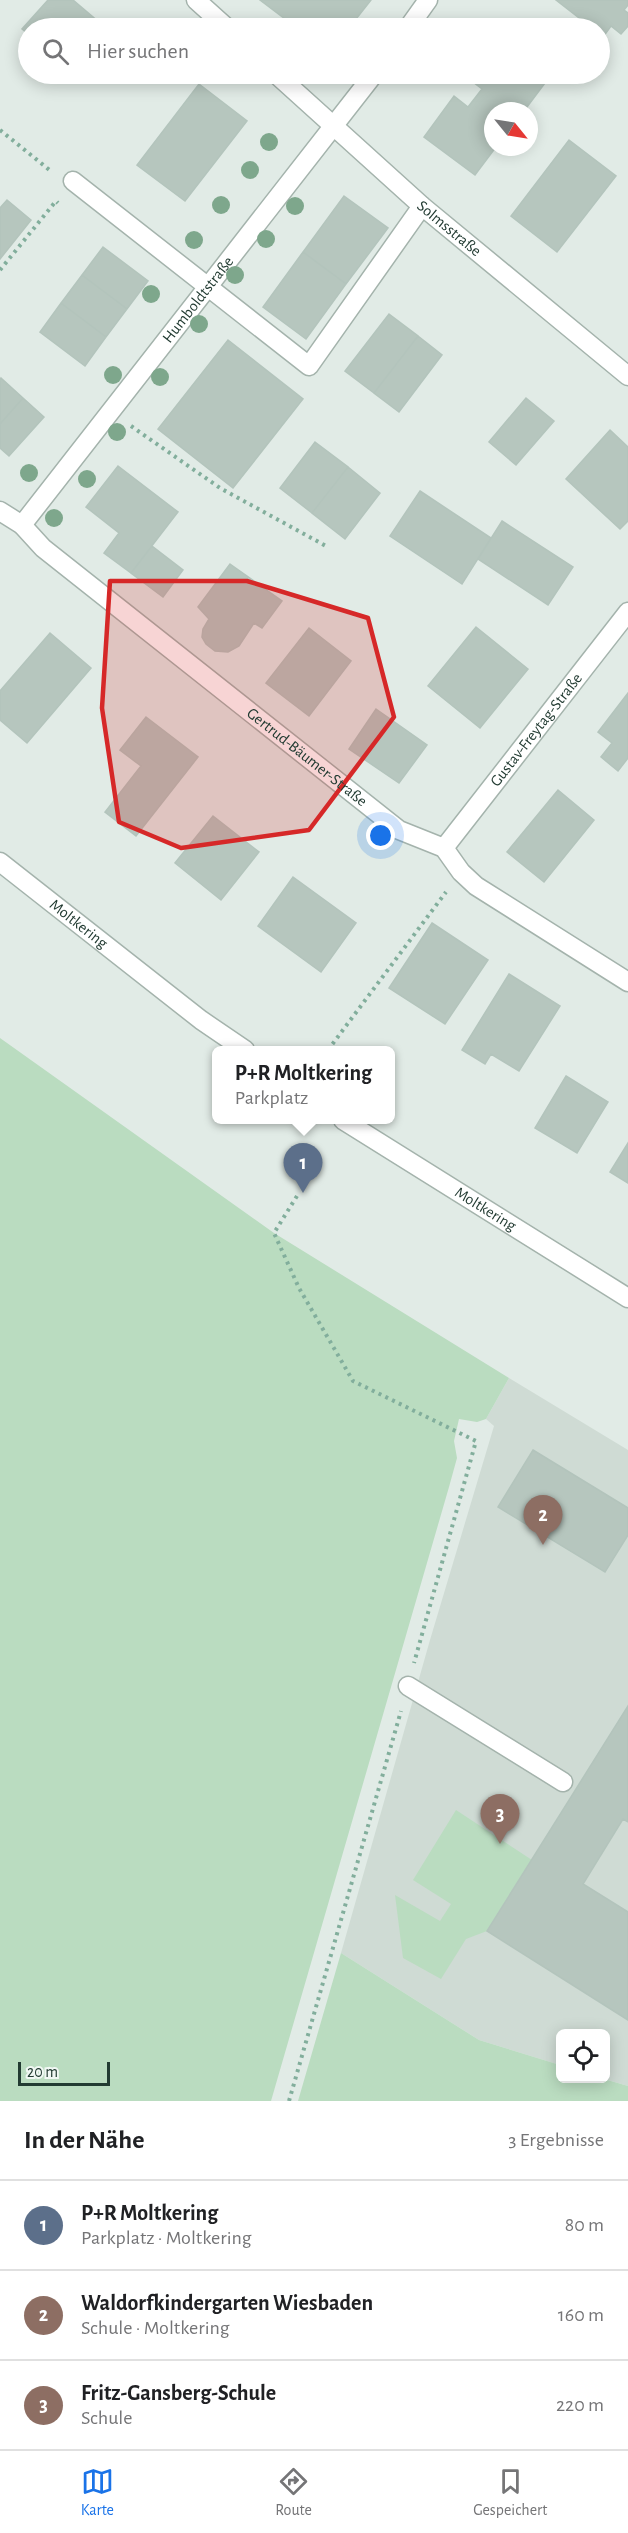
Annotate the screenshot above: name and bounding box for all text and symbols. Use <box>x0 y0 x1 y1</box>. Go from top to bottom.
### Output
search box <box>18 18 610 84</box>
icon: search <box>39 35 72 68</box>
text: Hier suchen <box>87 40 189 62</box>
north arrow <box>484 102 538 156</box>
street label: Solmsstraße <box>414 198 484 259</box>
street label: Humboldtstraße <box>159 253 237 346</box>
street label: Gustav-Freytag-Straße <box>487 670 585 789</box>
street label: Gertrud-Bäumer-Straße <box>244 705 370 809</box>
your location <box>366 821 395 850</box>
street label: Moltkering <box>47 896 111 951</box>
popup <box>212 1046 395 1124</box>
text: P+R Moltkering <box>235 1062 372 1084</box>
text: Parkplatz <box>235 1088 308 1108</box>
pin: 1 <box>284 1144 322 1193</box>
street label: Moltkering <box>452 1184 519 1234</box>
pin: 2 <box>524 1496 562 1545</box>
pin: 3 <box>480 1794 520 1844</box>
map controls <box>556 2029 610 2083</box>
button: locate <box>556 2029 610 2083</box>
scale bar <box>18 2059 110 2086</box>
text: 20 m <box>27 2064 58 2080</box>
text: In der Nähe <box>24 2127 144 2153</box>
text: 3 Ergebnisse <box>508 2130 604 2150</box>
text: P+R Moltkering <box>81 2202 218 2224</box>
text: 1 <box>40 2215 47 2235</box>
text: 80 m <box>565 2215 604 2235</box>
text: Parkplatz · Moltkering <box>81 2228 252 2248</box>
text: Waldorfkindergarten Wiesbaden <box>81 2292 373 2314</box>
text: 2 <box>39 2305 48 2325</box>
text: 160 m <box>558 2305 604 2325</box>
text: Schule · Moltkering <box>81 2318 230 2338</box>
text: Fritz-Gansberg-Schule <box>81 2382 276 2404</box>
text: 3 <box>39 2395 48 2415</box>
text: 220 m <box>556 2395 604 2415</box>
text: Schule <box>81 2408 133 2428</box>
tab: Karte <box>81 2465 114 2520</box>
tab: Route <box>275 2465 312 2520</box>
tab: Gespeichert <box>473 2465 547 2520</box>

